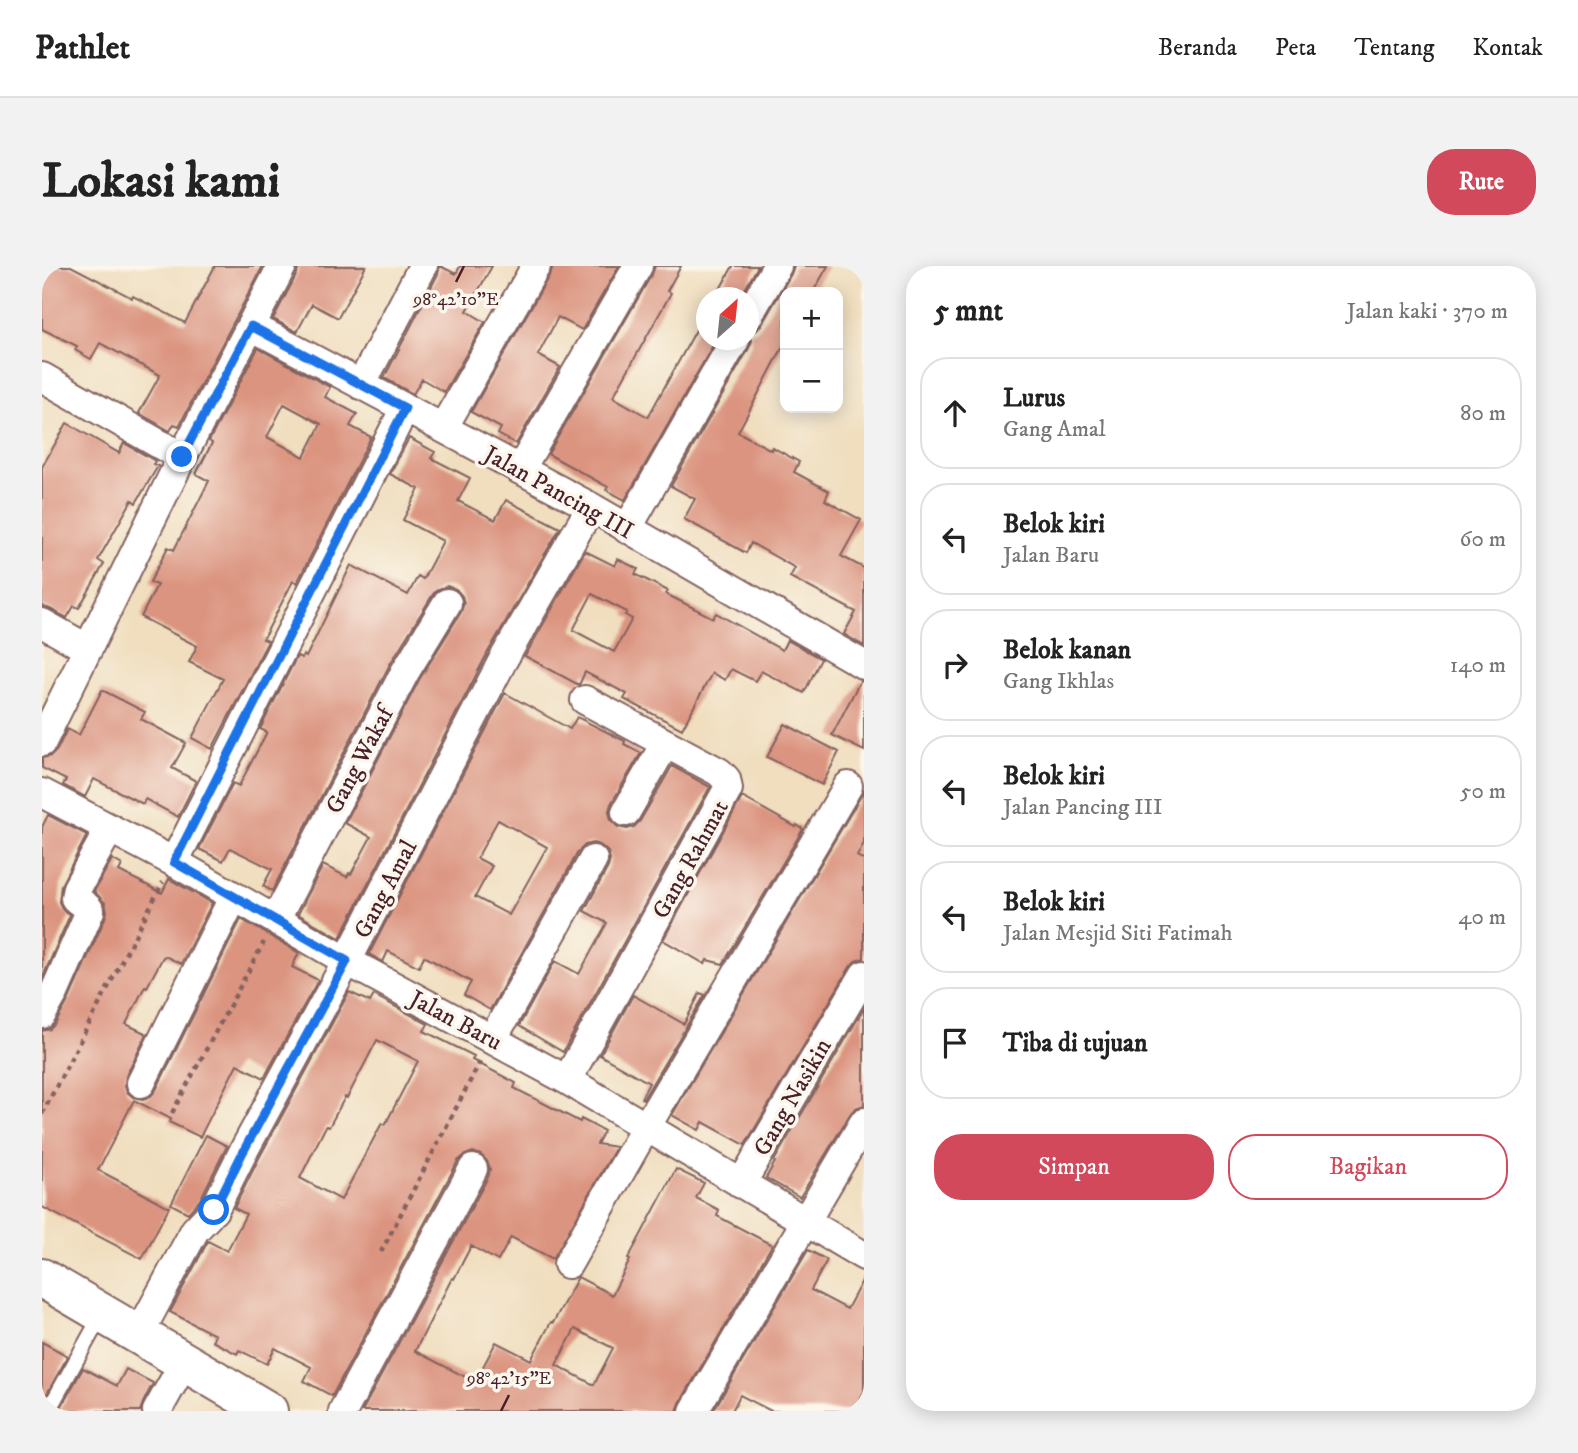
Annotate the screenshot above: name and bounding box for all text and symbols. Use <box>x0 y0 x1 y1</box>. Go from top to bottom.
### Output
text: Pathlet <box>35 28 130 69</box>
text: Beranda <box>1158 33 1237 63</box>
text: Peta <box>1275 33 1316 63</box>
text: Tentang <box>1354 33 1435 63</box>
text: Kontak <box>1473 33 1543 63</box>
button: Rute <box>1427 149 1536 215</box>
text: Lokasi kami <box>42 151 280 213</box>
north arrow <box>696 287 759 350</box>
map controls <box>780 287 843 413</box>
button: + <box>780 287 843 350</box>
text: 98°42'10"E <box>412 289 499 311</box>
text: 5 mnt <box>934 293 1003 330</box>
text: Jalan kaki · 370 m <box>1347 297 1508 326</box>
button: − <box>780 350 843 413</box>
text: Lurus <box>1003 382 1065 415</box>
icon: ahead <box>936 394 974 432</box>
text: 80 m <box>1460 399 1506 428</box>
text: Gang Amal <box>1003 415 1106 444</box>
street label: Jalan Pancing III <box>477 438 639 546</box>
route end <box>166 441 197 472</box>
text: Belok kiri <box>1003 508 1105 541</box>
icon: left <box>936 520 974 558</box>
text: 60 m <box>1459 525 1506 554</box>
text: Jalan Baru <box>1003 541 1099 570</box>
text: Belok kanan <box>1003 634 1131 667</box>
icon: right <box>936 646 974 684</box>
text: 140 m <box>1450 651 1506 680</box>
text: Gang Ikhlas <box>1003 667 1114 696</box>
street label: Gang Wakaf <box>319 699 402 819</box>
text: Belok kiri <box>1003 760 1105 793</box>
icon: left <box>936 772 974 810</box>
text: 50 m <box>1460 777 1506 806</box>
text: Jalan Pancing III <box>1003 793 1163 822</box>
street label: Gang Rahmat <box>646 795 736 924</box>
street label: Gang Amal <box>348 834 425 944</box>
text: Belok kiri <box>1003 886 1105 919</box>
icon: left <box>936 898 974 936</box>
text: 40 m <box>1458 903 1506 932</box>
text: Jalan Mesjid Siti Fatimah <box>1003 919 1233 948</box>
street label: Jalan Baru <box>402 983 507 1058</box>
icon: arrive <box>936 1024 974 1062</box>
text: Tiba di tujuan <box>1003 1027 1148 1060</box>
street label: Gang Nasikin <box>747 1033 839 1162</box>
button: Simpan <box>934 1134 1214 1200</box>
button: Bagikan <box>1228 1134 1508 1200</box>
route start <box>198 1194 229 1225</box>
text: 98°42'15"E <box>466 1368 552 1390</box>

